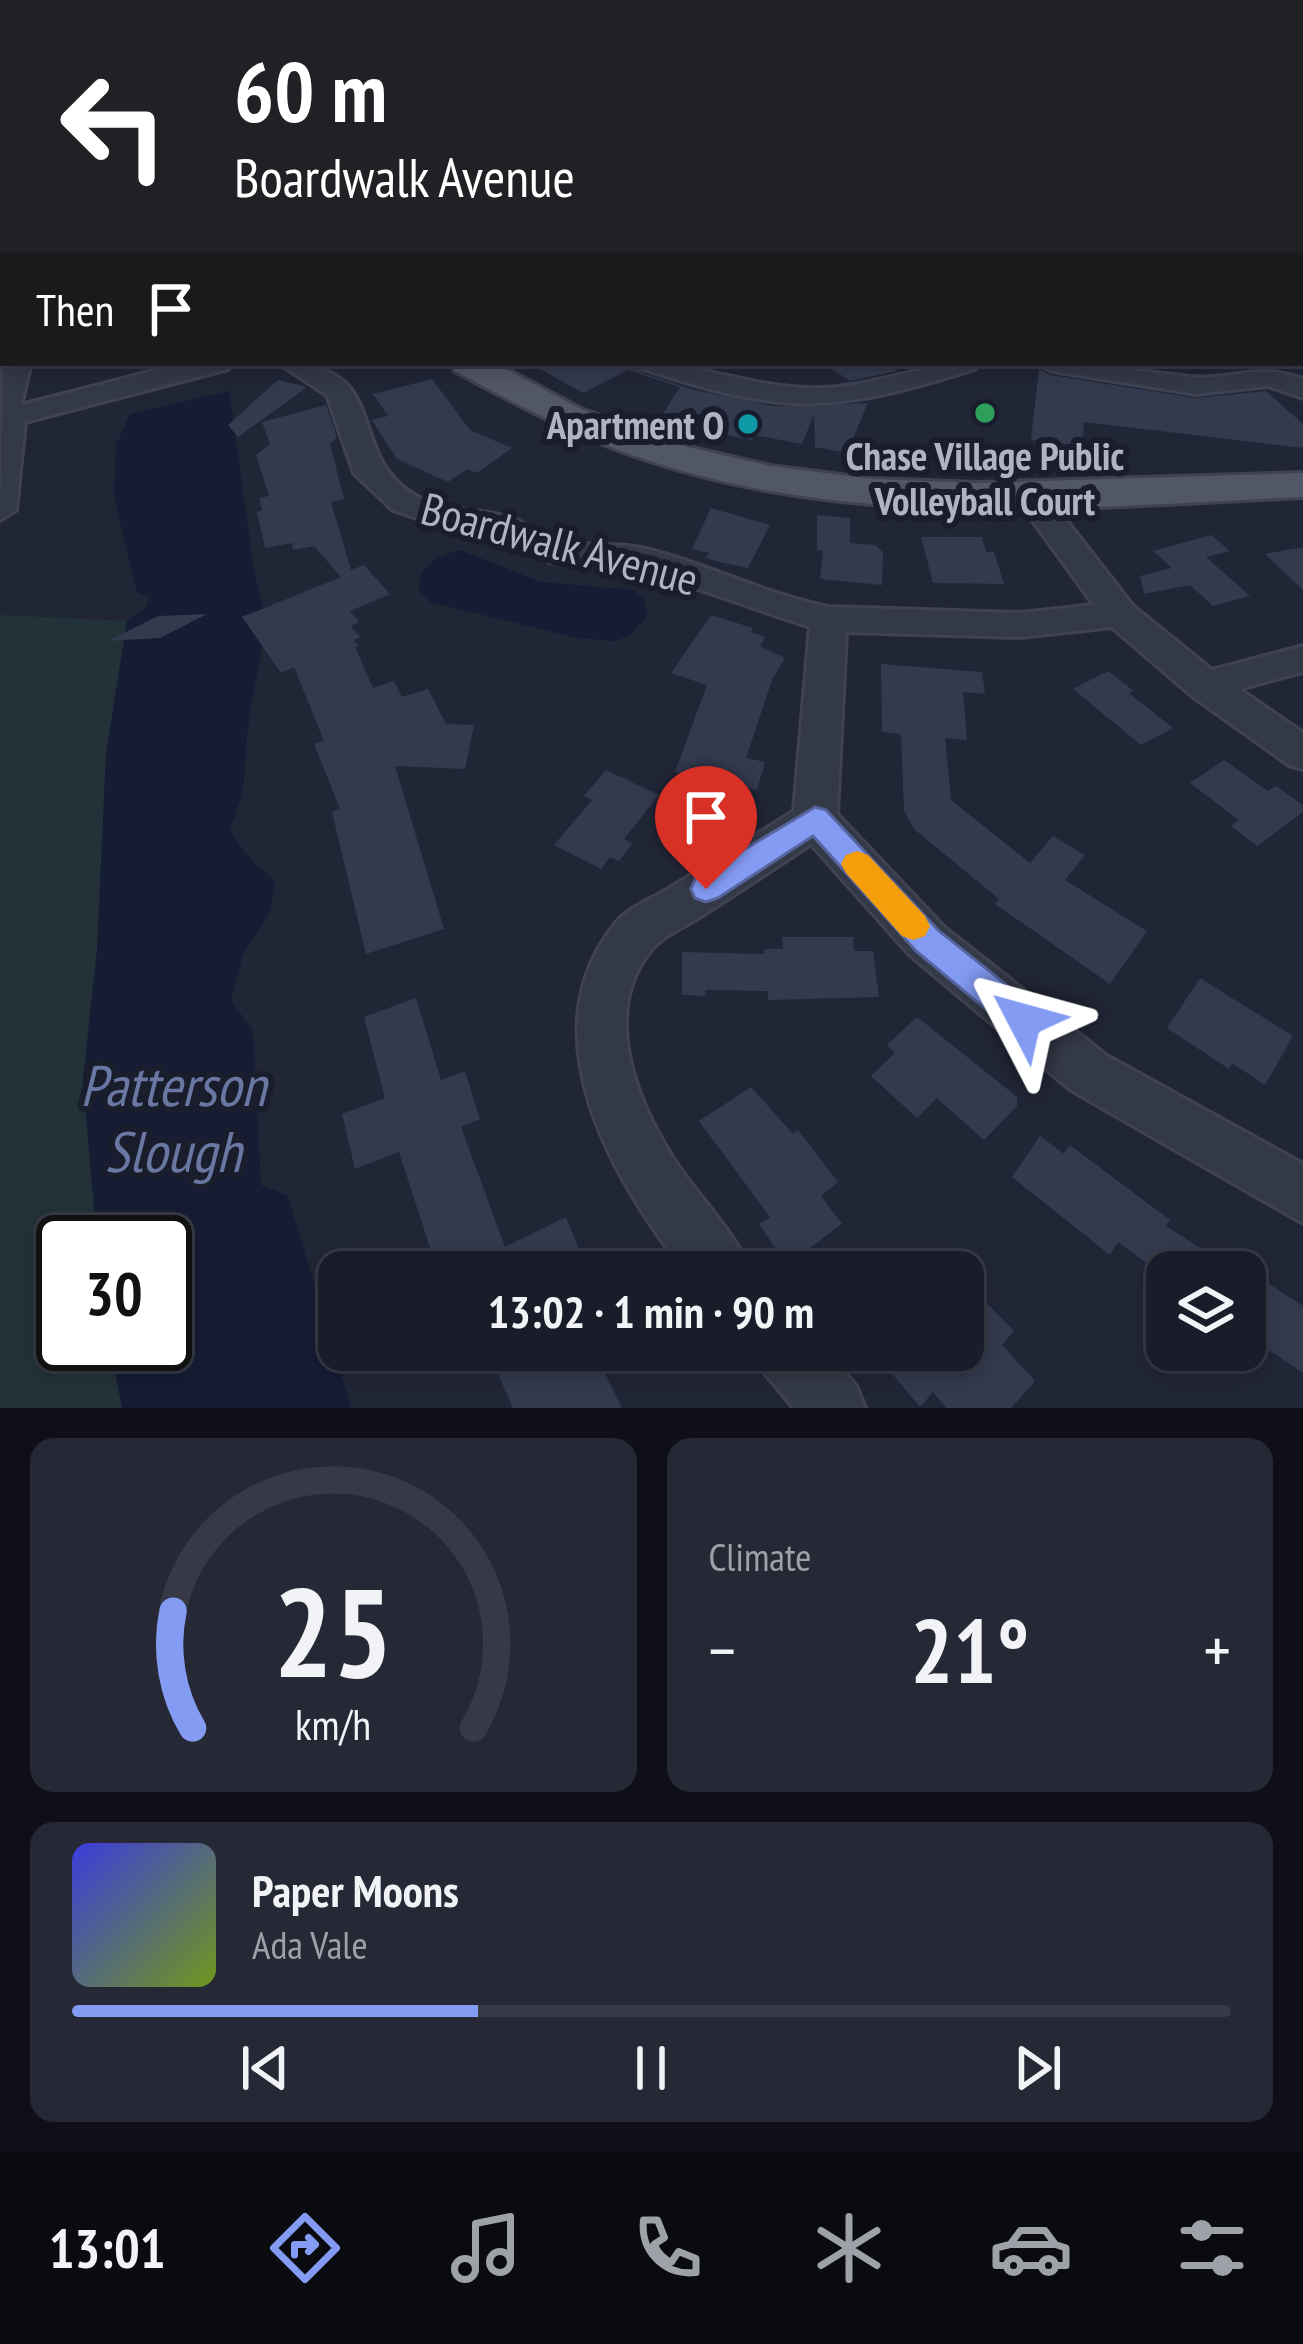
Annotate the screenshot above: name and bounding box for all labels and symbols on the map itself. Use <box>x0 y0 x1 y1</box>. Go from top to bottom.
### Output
place label: Apartment O <box>546 399 724 450</box>
marker: Chase Village Public Volleyball Court <box>972 400 998 426</box>
marker: Apartment O <box>735 411 761 437</box>
place label: Chase Village Public Volleyball Court <box>846 430 1125 526</box>
street label: Boardwalk Avenue <box>415 478 705 608</box>
pin <box>655 766 757 889</box>
position arrow <box>961 957 1087 1083</box>
water label: Patterson Slough <box>80 1048 269 1188</box>
speed limit sign: 30 <box>36 1215 192 1371</box>

